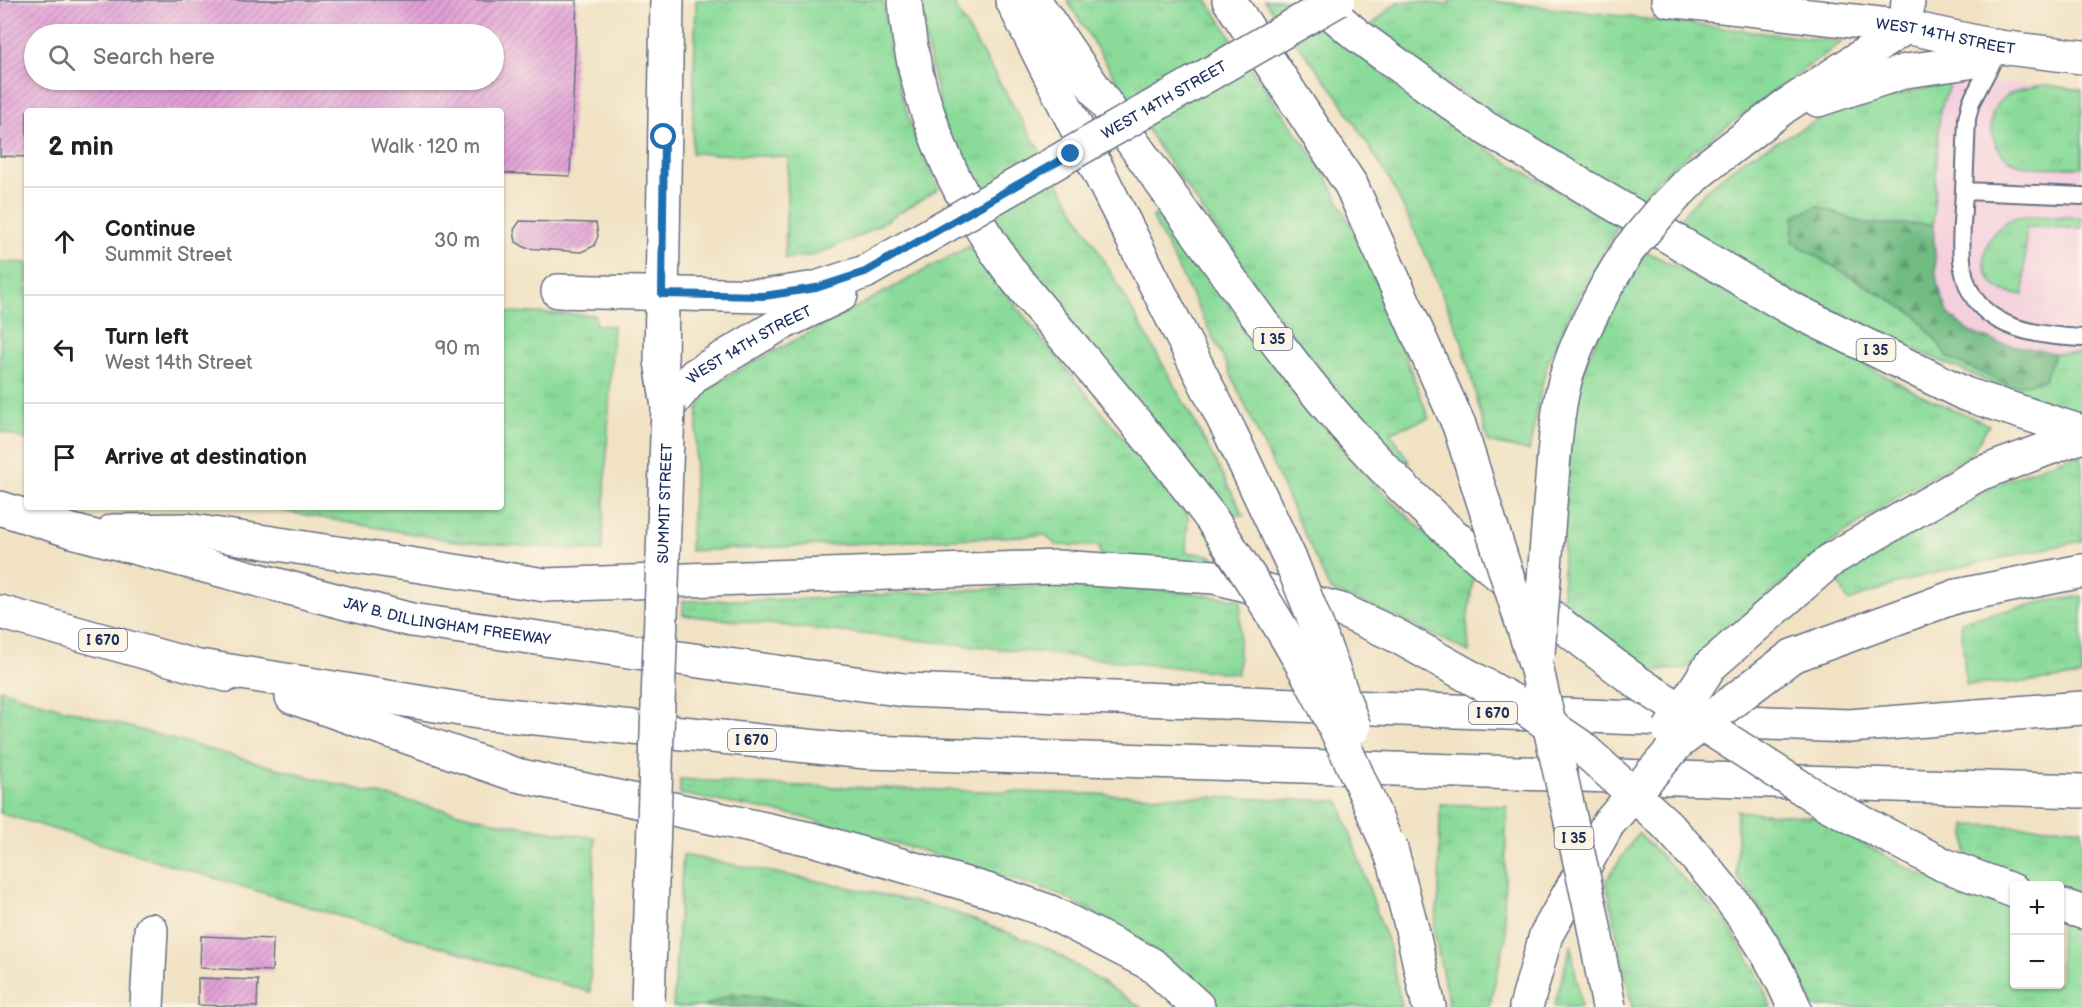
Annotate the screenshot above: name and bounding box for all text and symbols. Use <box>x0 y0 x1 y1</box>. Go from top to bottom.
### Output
street label: WEST 14TH STREET <box>1875 14 2016 58</box>
search box <box>24 24 504 90</box>
icon: search <box>45 41 78 74</box>
text: Search here <box>93 44 215 71</box>
street label: WEST 14TH STREET <box>1098 57 1230 144</box>
route start <box>650 123 676 149</box>
text: 2 min <box>48 132 114 163</box>
text: Walk · 120 m <box>371 135 480 159</box>
route end <box>1057 140 1083 166</box>
text: Continue <box>105 216 195 243</box>
icon: ahead <box>48 225 81 258</box>
text: 30 m <box>434 229 480 253</box>
text: Summit Street <box>105 243 232 267</box>
street label: WEST 14TH STREET <box>682 301 815 388</box>
text: Turn left <box>105 324 189 351</box>
road number: I 35 <box>1254 328 1292 350</box>
icon: left <box>48 333 81 366</box>
text: 90 m <box>435 337 480 361</box>
road number: I 35 <box>1856 339 1896 361</box>
text: West 14th Street <box>105 351 252 375</box>
icon: arrive <box>48 441 81 474</box>
street label: SUMMIT STREET <box>653 443 676 564</box>
text: Arrive at destination <box>105 444 307 471</box>
street label: JAY B. DILLINGHAM FREEWAY <box>342 593 552 649</box>
road number: I 670 <box>79 629 127 651</box>
road number: I 670 <box>1469 702 1517 724</box>
road number: I 670 <box>728 729 776 751</box>
road number: I 35 <box>1554 827 1594 849</box>
map controls <box>2010 881 2064 989</box>
button: + <box>2010 881 2064 935</box>
button: − <box>2010 935 2064 989</box>

